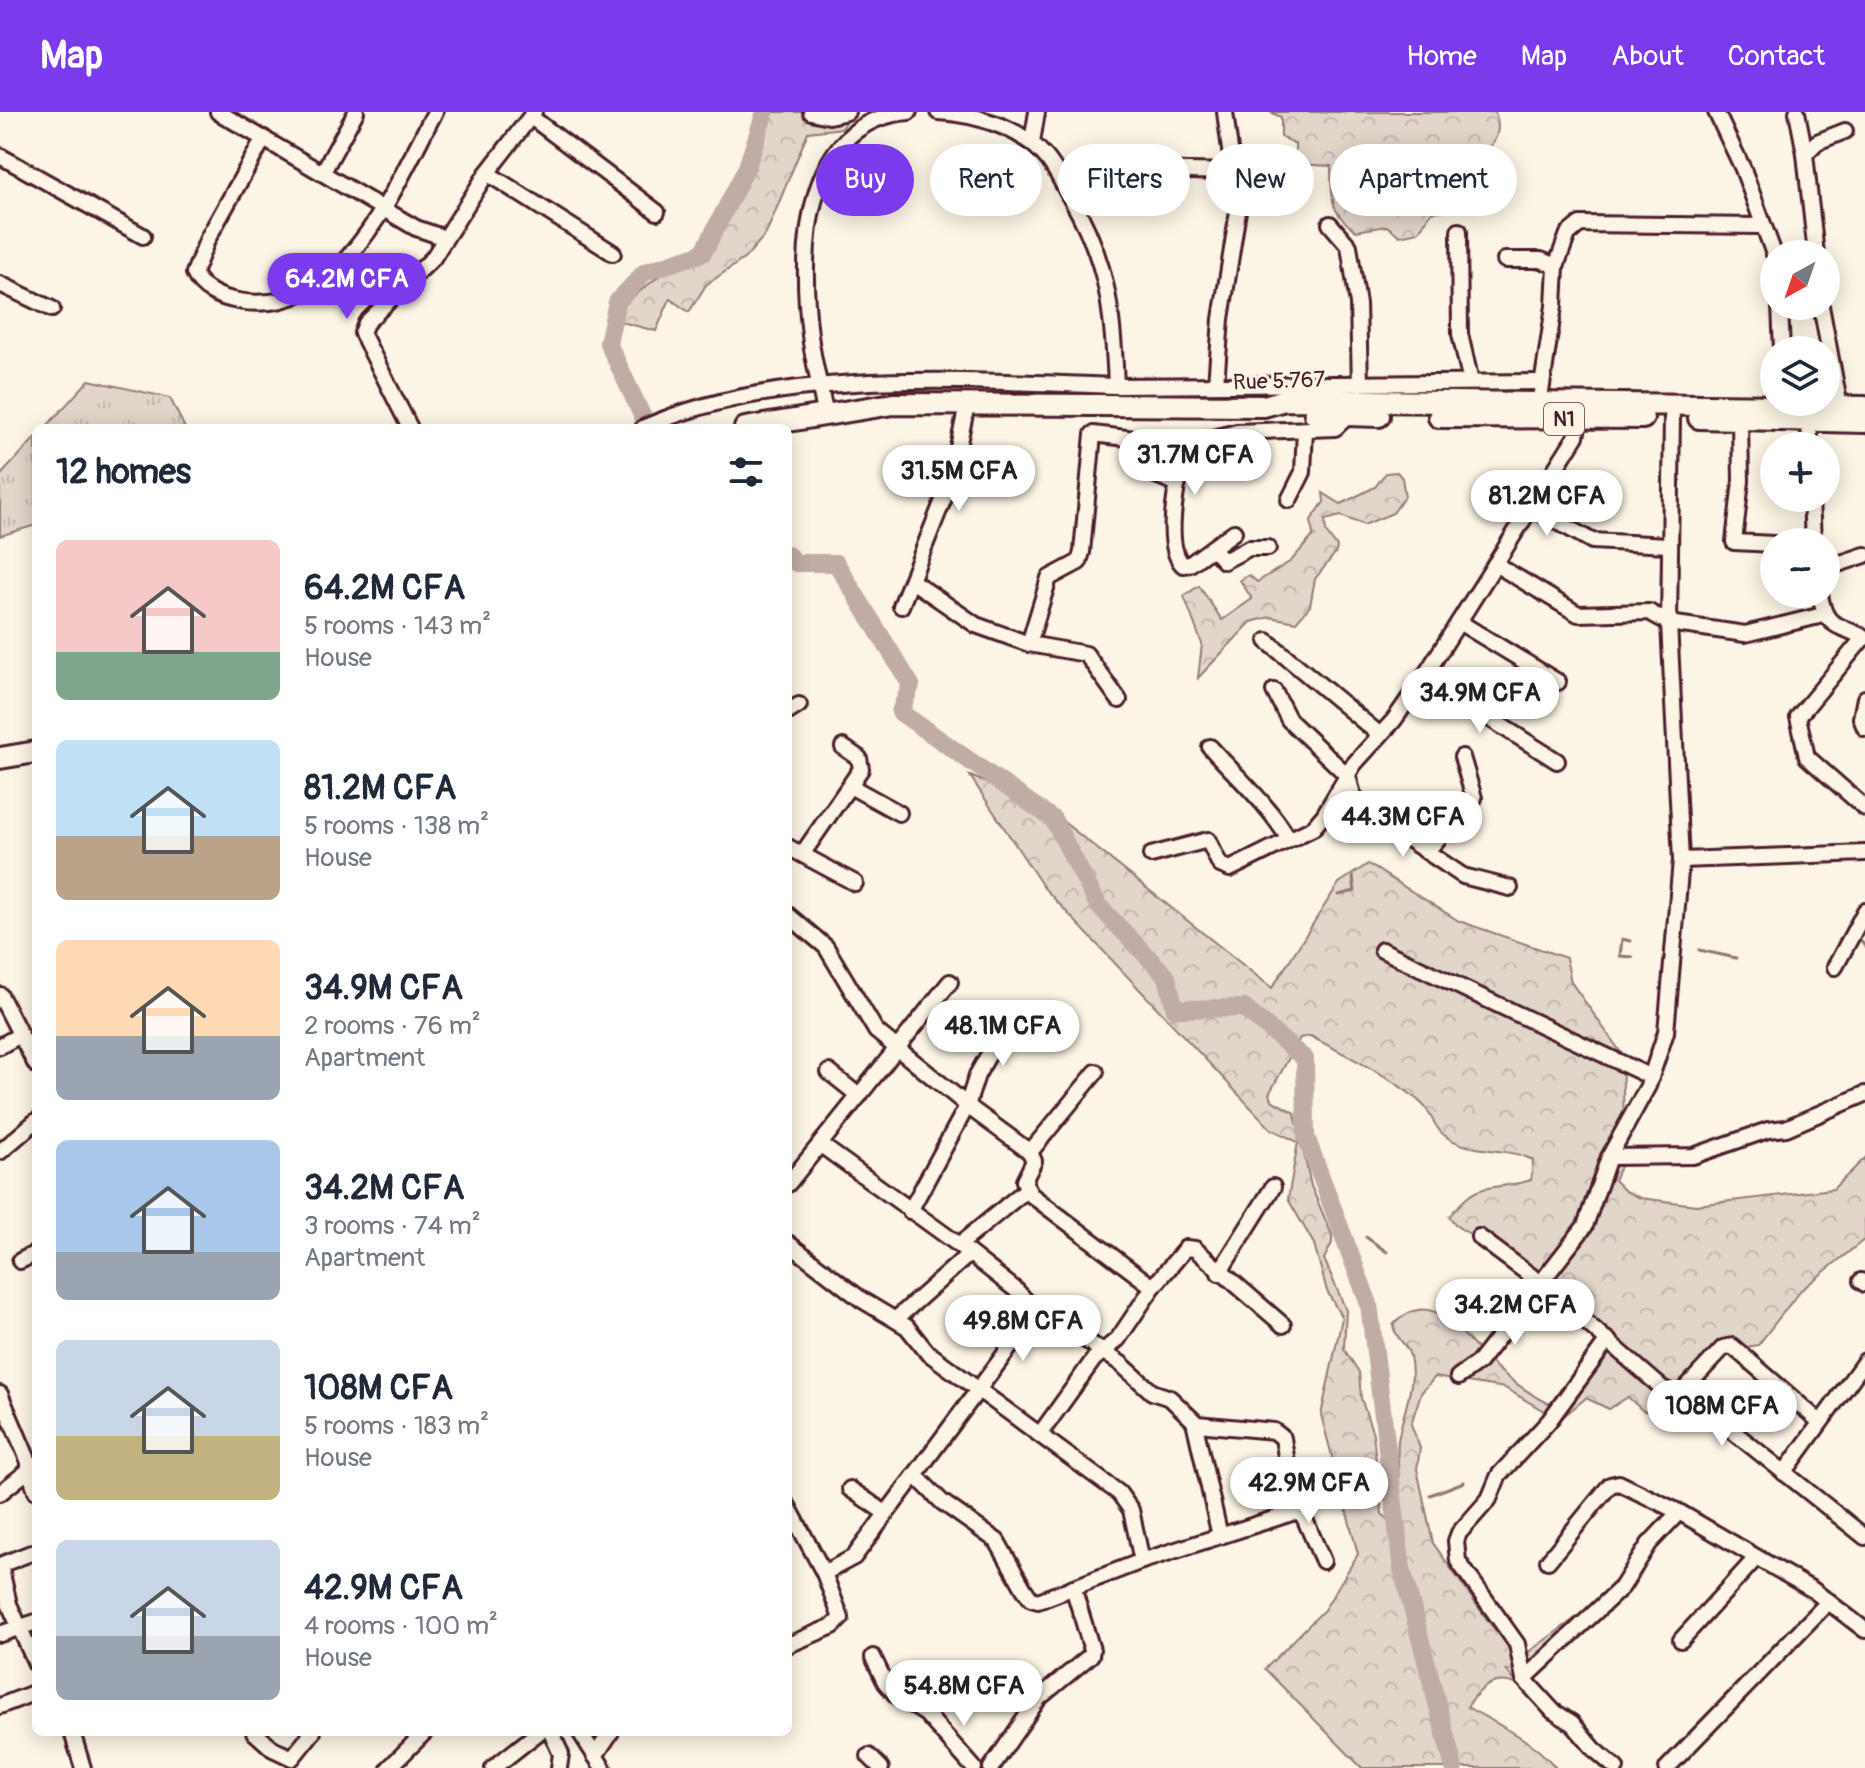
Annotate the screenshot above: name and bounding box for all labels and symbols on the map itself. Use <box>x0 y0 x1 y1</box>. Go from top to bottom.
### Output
north arrow <box>1760 240 1840 320</box>
pin: 64.2M CFA <box>255 253 439 321</box>
street label: Rue 5.767 <box>1233 365 1326 397</box>
road number: N1 <box>1544 403 1584 435</box>
pin: 31.7M CFA <box>1103 429 1287 497</box>
pin: 31.5M CFA <box>867 445 1051 513</box>
pin: 81.2M CFA <box>1455 470 1639 538</box>
pin: 34.9M CFA <box>1388 667 1572 735</box>
pin: 44.3M CFA <box>1311 791 1495 859</box>
pin: 48.1M CFA <box>911 1000 1095 1068</box>
pin: 34.2M CFA <box>1423 1279 1607 1347</box>
pin: 49.8M CFA <box>931 1295 1115 1363</box>
pin: 108M CFA <box>1639 1380 1805 1448</box>
pin: 42.9M CFA <box>1217 1457 1401 1525</box>
pin: 54.8M CFA <box>872 1660 1056 1728</box>

